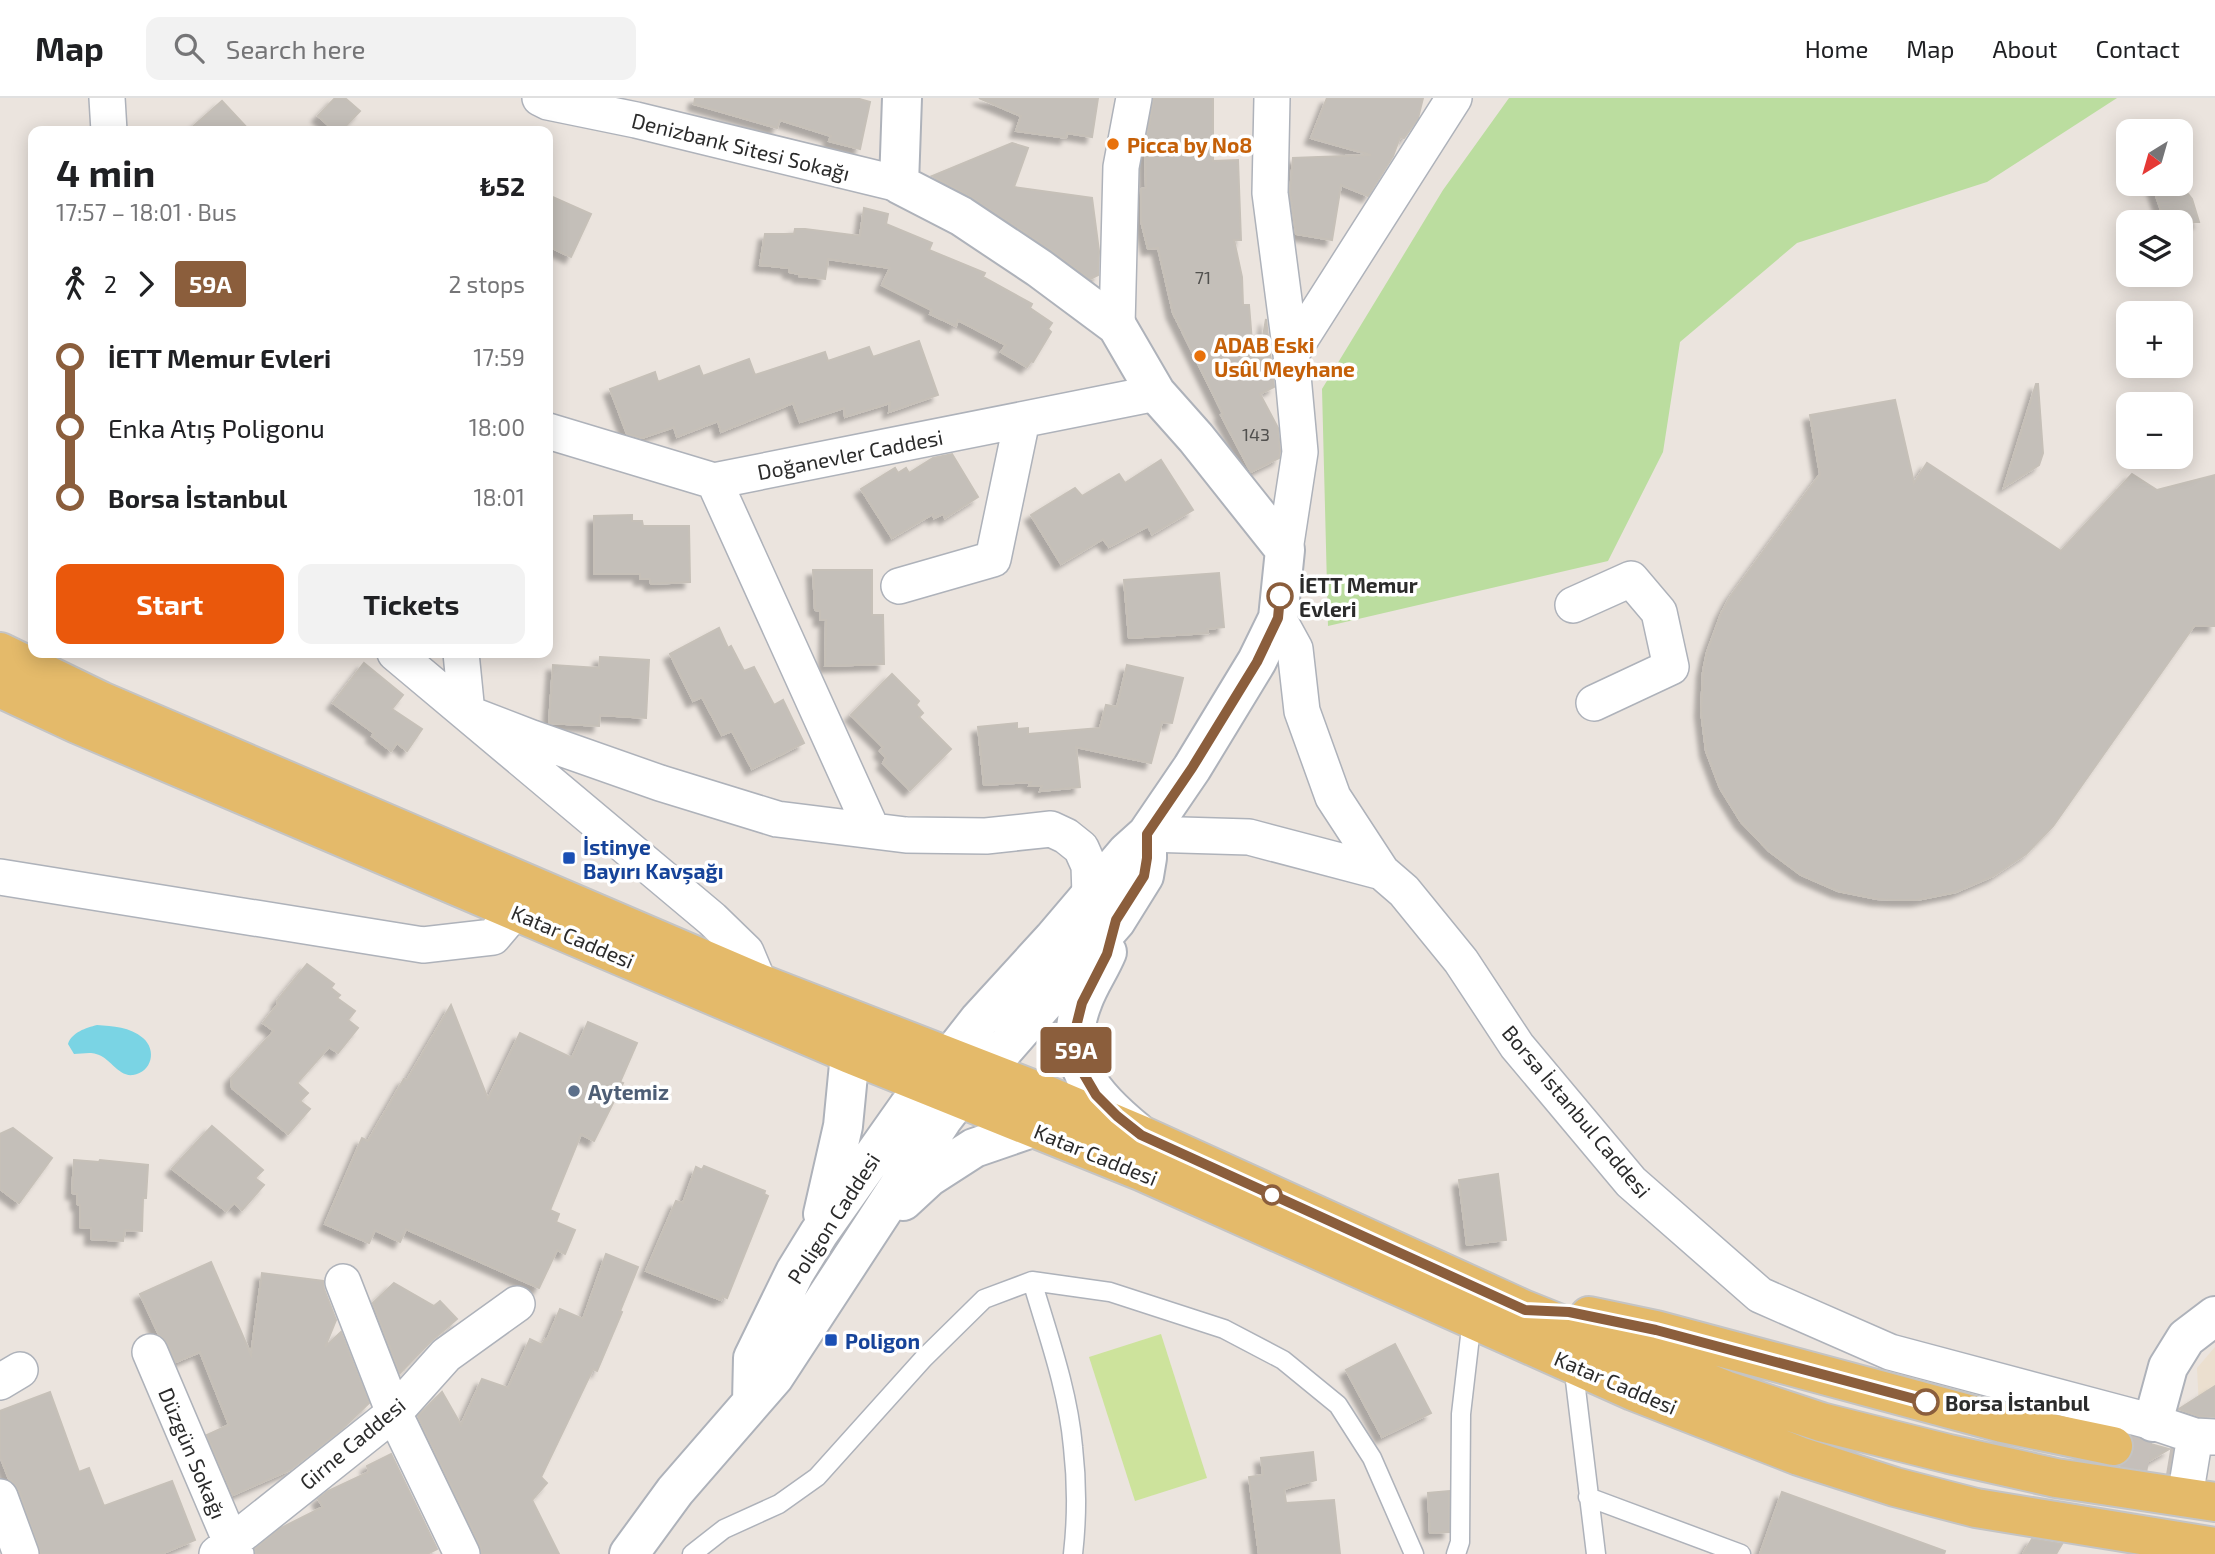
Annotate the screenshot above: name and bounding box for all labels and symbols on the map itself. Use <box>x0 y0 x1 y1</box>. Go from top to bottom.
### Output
street label: Denizbank Sitesi Sokağı <box>629 107 853 185</box>
north arrow <box>2116 119 2193 196</box>
place label: Picca by No8 <box>1127 132 1252 158</box>
marker: Picca by No8 <box>1105 136 1121 152</box>
house number: 71 <box>1195 266 1211 288</box>
place label: ADAB Eski Usûl Meyhane <box>1214 332 1355 382</box>
marker: ADAB Eski Usûl Meyhane <box>1192 348 1208 364</box>
house number: 143 <box>1242 423 1270 445</box>
street label: Doğanevler Caddesi <box>755 424 945 484</box>
place label: İETT Memur Evleri <box>1299 572 1418 621</box>
marker: İETT Memur Evleri <box>1267 583 1293 609</box>
place label: İstinye Bayırı Kavşağı <box>583 834 724 885</box>
marker: İstinye Bayırı Kavşağı <box>561 850 577 866</box>
street label: Katar Caddesi <box>508 899 638 973</box>
street label: Borsa İstanbul Caddesi <box>1498 1020 1656 1202</box>
line badge: 59A <box>1036 1027 1116 1073</box>
place label: Aytemiz <box>588 1079 669 1105</box>
marker: Aytemiz <box>566 1083 582 1099</box>
street label: Katar Caddesi <box>1031 1118 1161 1190</box>
street label: Poligon Caddesi <box>781 1148 885 1288</box>
unlabelled marker <box>1262 1185 1282 1205</box>
place label: Poligon <box>845 1328 920 1353</box>
marker: Poligon <box>823 1332 839 1348</box>
street label: Katar Caddesi <box>1551 1345 1681 1419</box>
street label: Düzgün Sokağı <box>154 1384 232 1522</box>
marker: Borsa İstanbul <box>1913 1389 1939 1415</box>
place label: Borsa İstanbul <box>1945 1390 2090 1415</box>
street label: Girne Caddesi <box>294 1392 410 1494</box>

